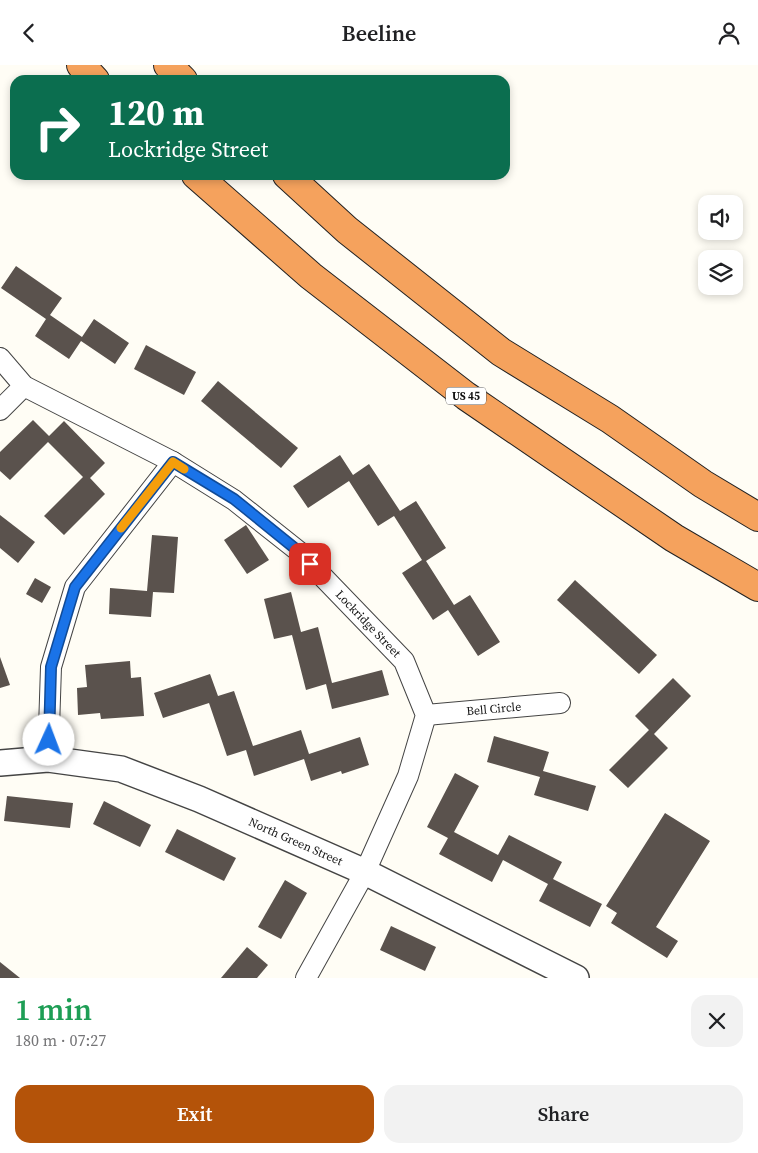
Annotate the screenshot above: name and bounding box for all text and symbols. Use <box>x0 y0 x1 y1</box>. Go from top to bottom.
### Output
text: Beeline <box>342 18 416 48</box>
icon: back <box>15 19 43 47</box>
icon: person <box>715 19 743 47</box>
text: 120 m <box>108 89 204 137</box>
icon: right <box>25 95 90 160</box>
text: Lockridge Street <box>108 134 268 164</box>
map controls <box>698 195 743 295</box>
button: sound <box>698 195 743 240</box>
button: layers <box>698 250 743 295</box>
road number: US 45 <box>446 387 486 405</box>
pin <box>289 543 331 585</box>
icon: arrive <box>296 550 324 578</box>
street label: Lockridge Street <box>332 587 404 661</box>
street label: Bell Circle <box>466 699 522 719</box>
position arrow <box>22 713 74 765</box>
street label: North Green Street <box>246 814 345 869</box>
text: 1 min <box>15 989 92 1030</box>
button: close <box>691 995 743 1047</box>
text: 180 m · 07:27 <box>15 1029 106 1051</box>
button: Exit <box>15 1085 374 1143</box>
button: Share <box>384 1085 743 1143</box>

